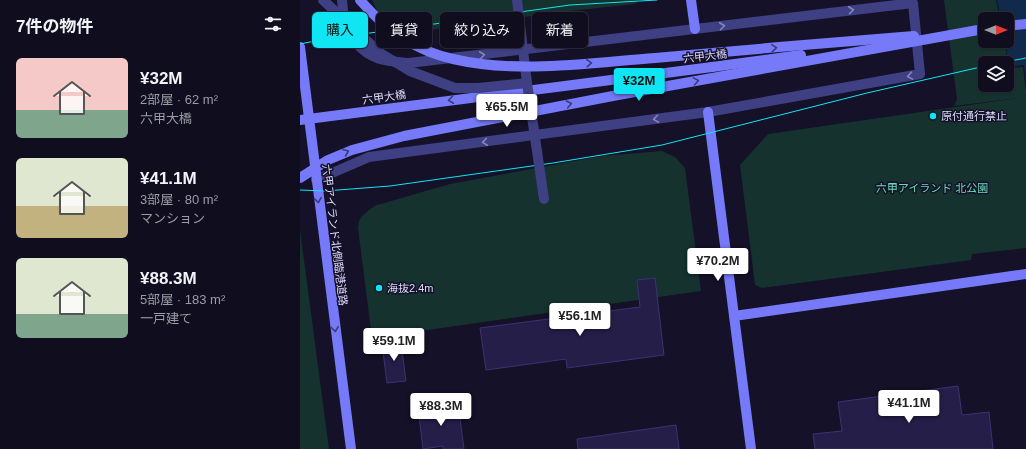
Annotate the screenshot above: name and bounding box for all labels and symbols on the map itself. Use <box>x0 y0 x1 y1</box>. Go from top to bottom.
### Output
one-way arrow <box>848 6 855 15</box>
north arrow <box>978 12 1014 48</box>
one-way arrow <box>719 22 725 31</box>
one-way arrow <box>771 43 777 52</box>
street label: 六甲大橋 <box>682 47 728 65</box>
one-way arrow <box>479 50 485 59</box>
one-way arrow <box>586 59 592 68</box>
pin: ¥32M <box>615 68 663 102</box>
one-way arrow <box>907 71 913 80</box>
one-way arrow <box>693 77 700 85</box>
street label: 六甲大橋 <box>361 88 407 106</box>
pin: ¥65.5M <box>474 94 540 128</box>
one-way arrow <box>448 96 454 105</box>
one-way arrow <box>565 100 572 109</box>
place label: 原付通行禁止 <box>941 110 1007 122</box>
marker: 原付通行禁止 <box>928 111 938 121</box>
one-way arrow <box>653 114 659 123</box>
one-way arrow <box>482 137 489 146</box>
one-way arrow <box>342 149 349 157</box>
street label: 六甲アイランド北側臨港道路 <box>320 164 350 306</box>
park label: 六甲アイランド 北公園 <box>876 182 988 194</box>
one-way arrow <box>313 197 322 203</box>
pin: ¥70.2M <box>685 248 751 282</box>
place label: 海抜2.4m <box>387 282 433 294</box>
marker: 海抜2.4m <box>374 283 384 293</box>
pin: ¥56.1M <box>547 303 613 337</box>
one-way arrow <box>330 326 339 332</box>
pin: ¥59.1M <box>361 328 427 362</box>
pin: ¥41.1M <box>876 390 942 424</box>
pin: ¥88.3M <box>408 393 474 427</box>

